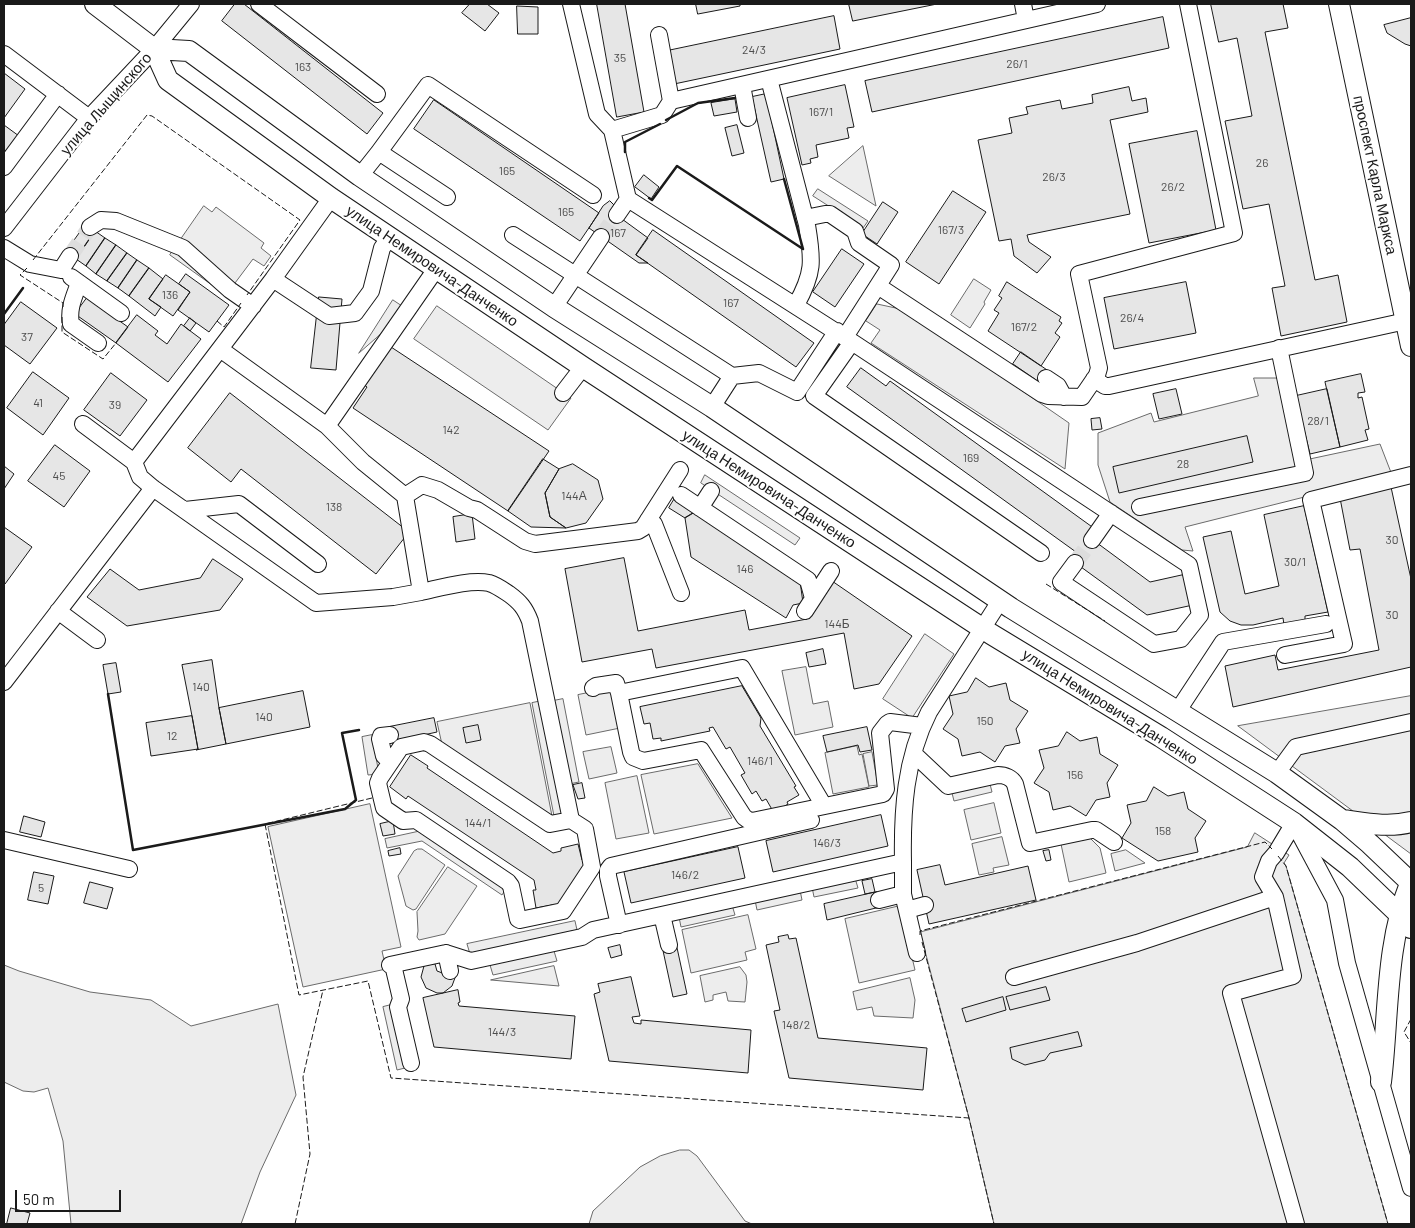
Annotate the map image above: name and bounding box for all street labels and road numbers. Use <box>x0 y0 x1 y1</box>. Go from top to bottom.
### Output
street label: улица Лыщинского <box>57 49 155 159</box>
street label: проспект Карла Маркса <box>1349 94 1401 256</box>
street label: улица Немировича-Данченко <box>343 202 521 330</box>
street label: улица Немировича-Данченко <box>679 426 859 552</box>
street label: улица Немировича-Данченко <box>1019 645 1201 769</box>

